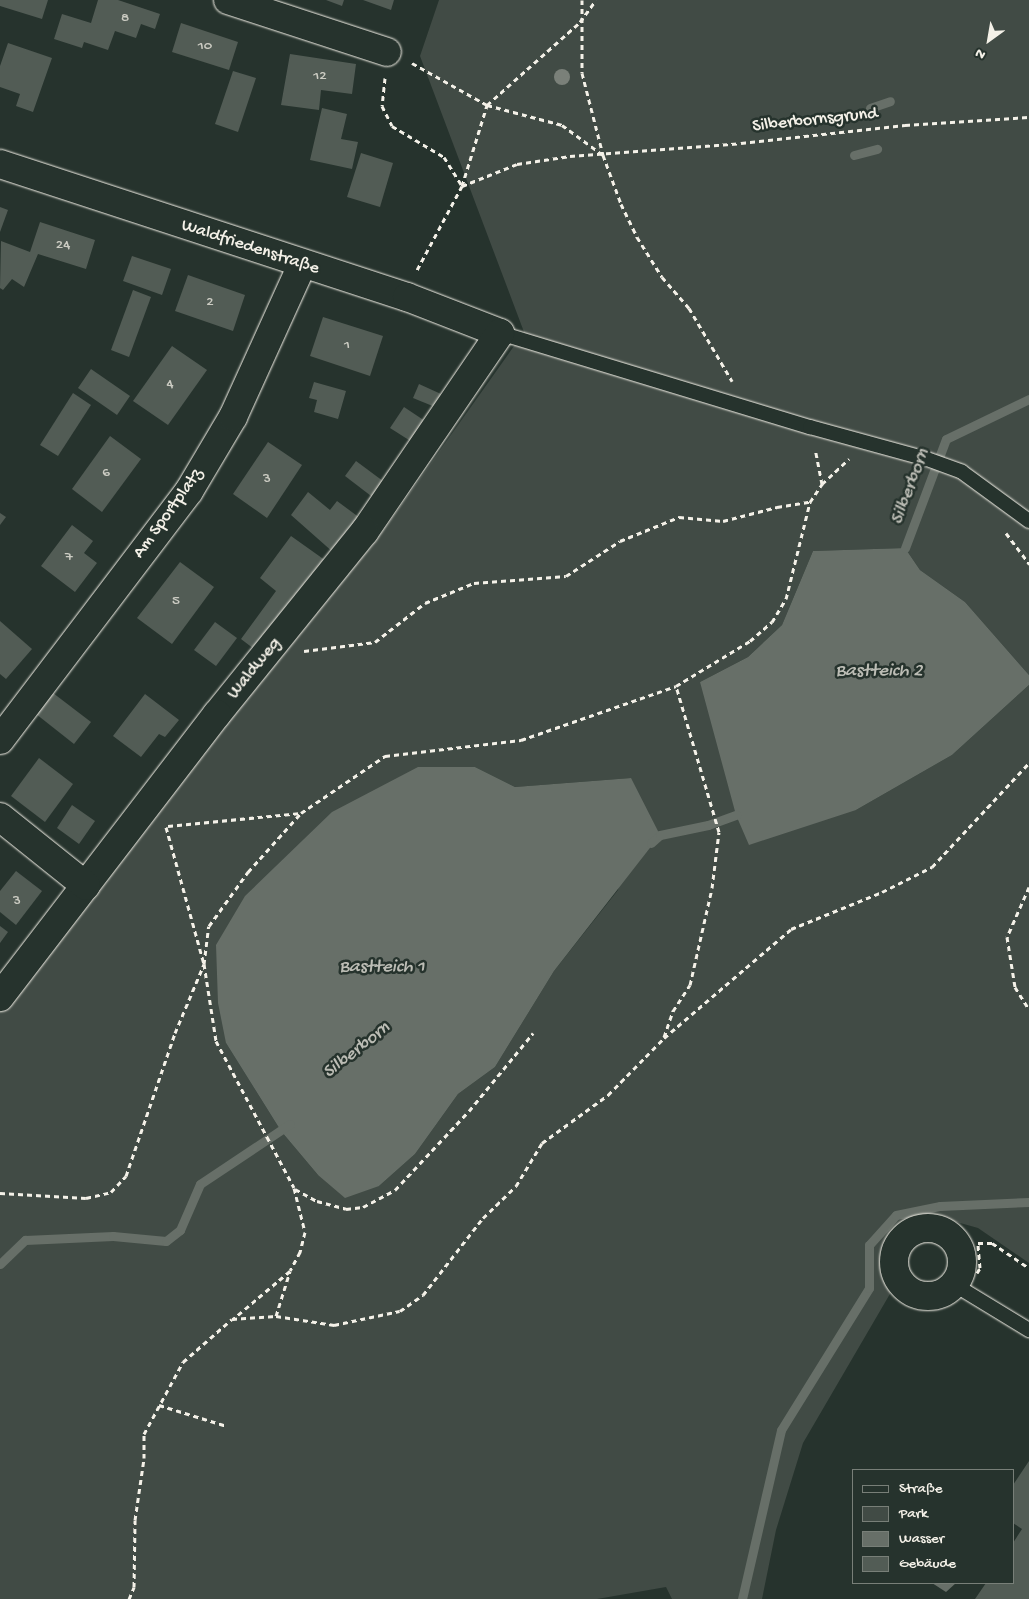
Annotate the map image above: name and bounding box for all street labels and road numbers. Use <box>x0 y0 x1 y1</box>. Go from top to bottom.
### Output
street label: Silberbornsgrund <box>751 104 879 138</box>
street label: Waldfriedenstraße <box>178 216 322 280</box>
street label: Am Sportplatz <box>129 465 209 563</box>
street label: Waldweg <box>224 634 286 704</box>

